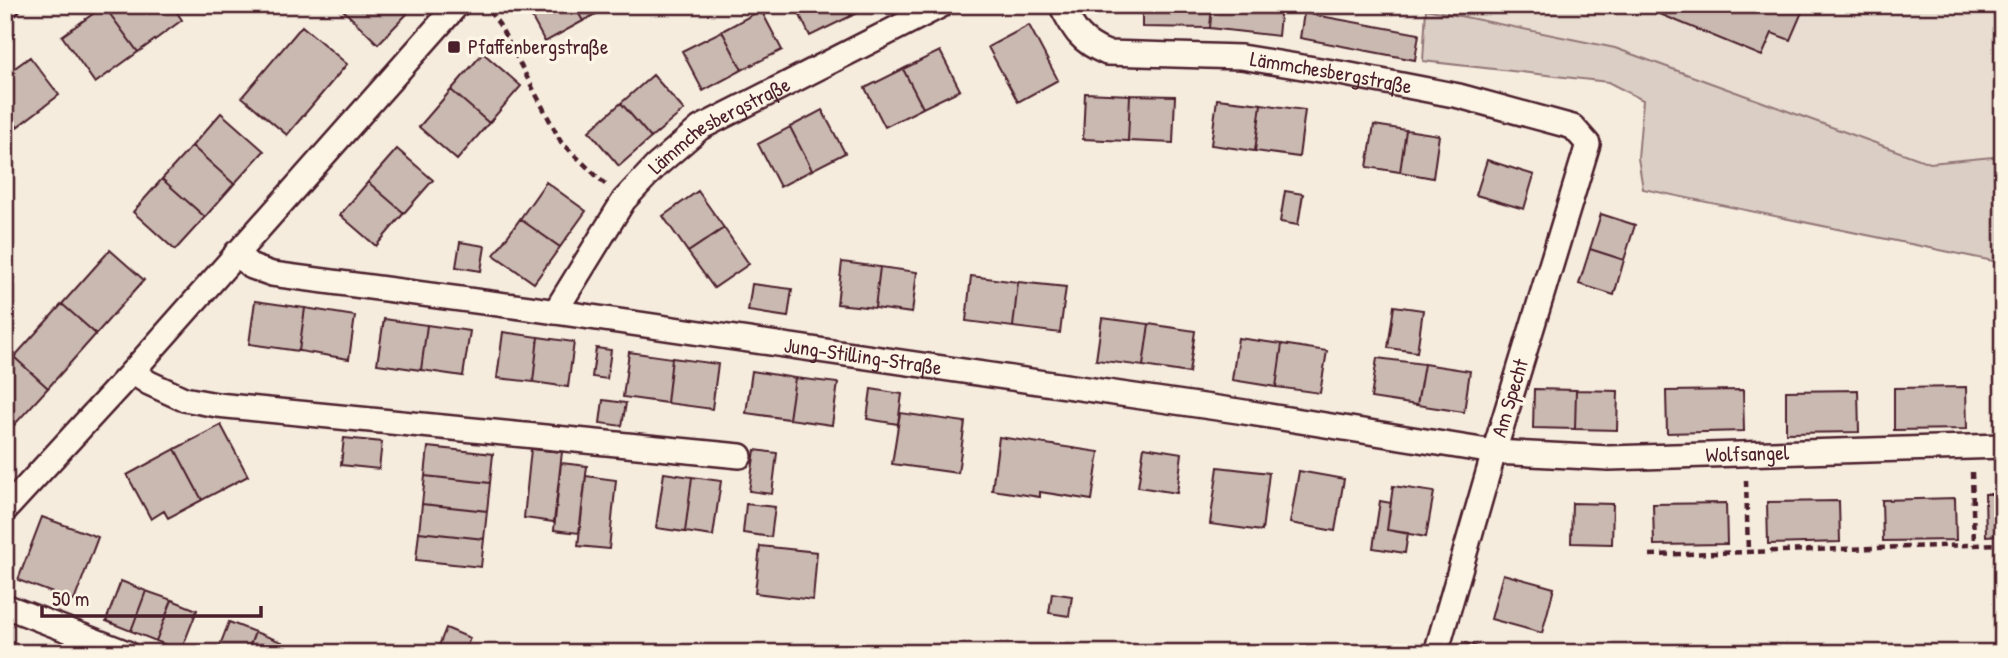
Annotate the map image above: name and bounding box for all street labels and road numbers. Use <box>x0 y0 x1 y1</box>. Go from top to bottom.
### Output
street label: Lämmchesbergstraße <box>1248 44 1414 101</box>
street label: Lämmchesbergstraße <box>641 70 795 180</box>
street label: Jung-Stilling-Straße <box>782 330 944 382</box>
street label: Am Specht <box>1484 354 1535 441</box>
street label: Wolfsangel <box>1705 438 1790 469</box>

